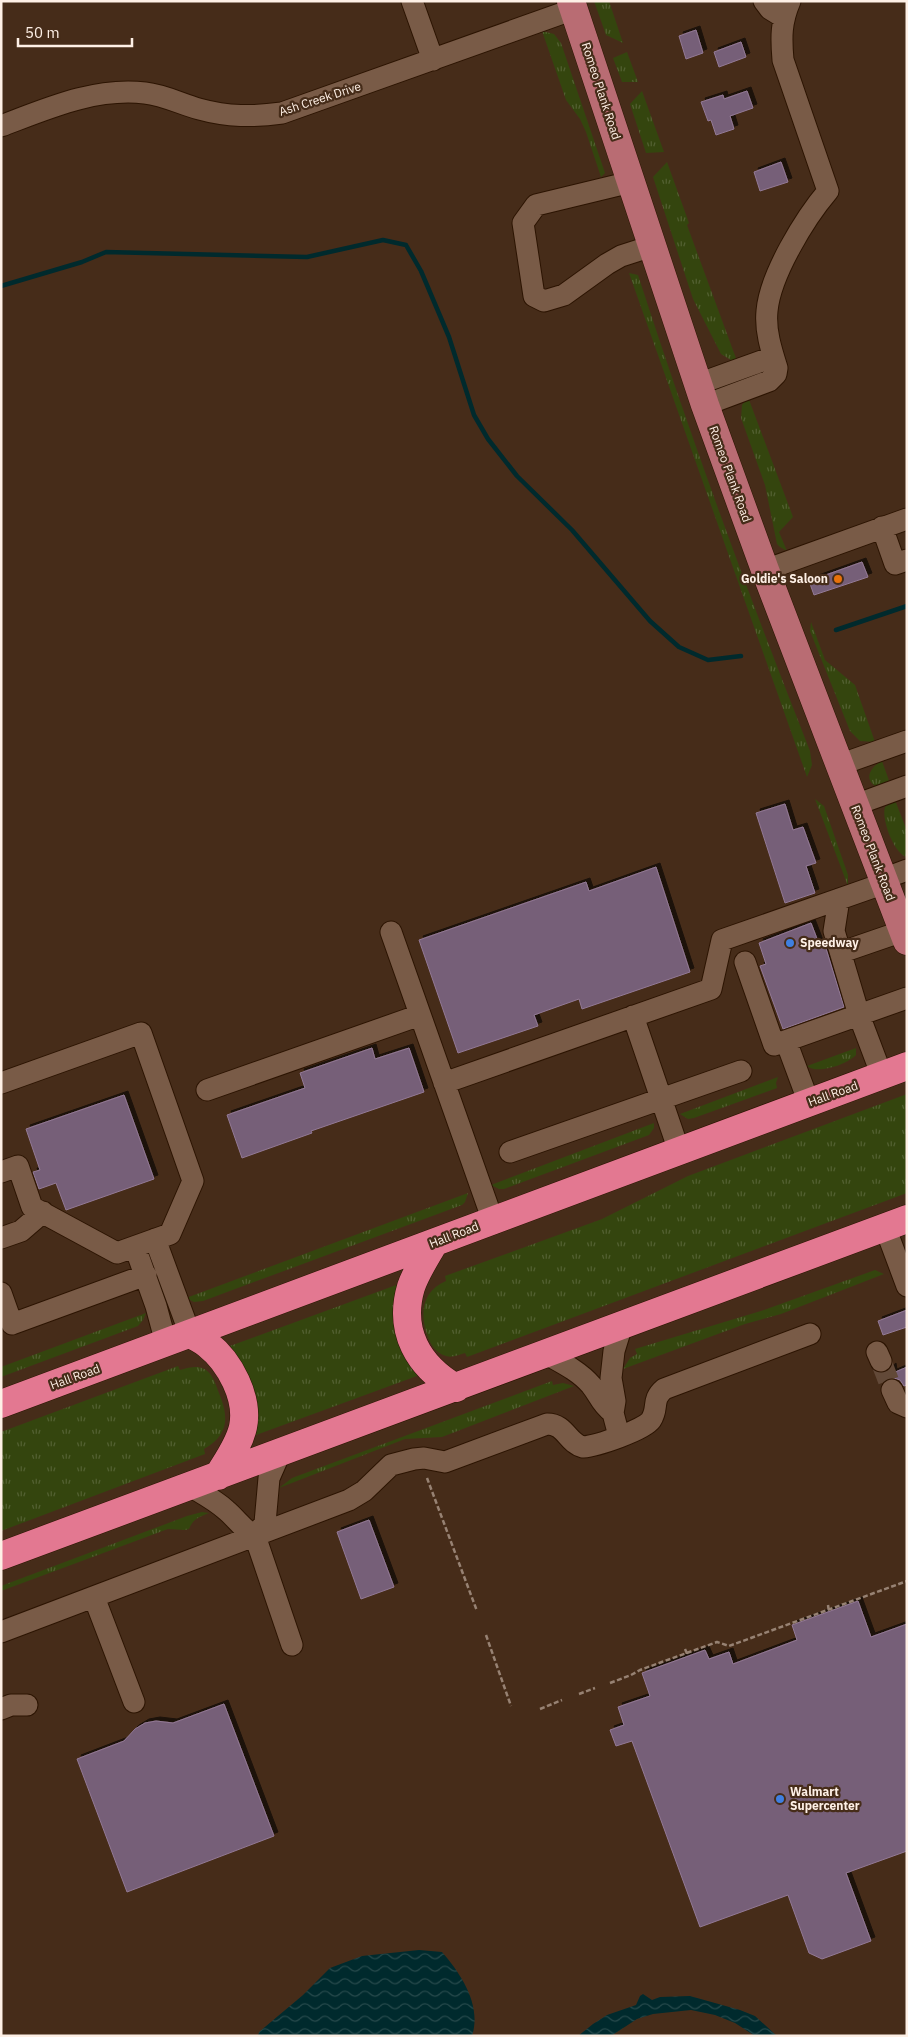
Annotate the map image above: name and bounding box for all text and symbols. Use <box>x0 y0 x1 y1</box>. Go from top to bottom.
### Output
scale bar <box>18 15 131 47</box>
text: 50 m <box>25 23 60 42</box>
street label: Romeo Plank Road <box>579 40 624 141</box>
street label: Ash Creek Drive <box>277 78 363 119</box>
street label: Romeo Plank Road <box>706 424 755 524</box>
place label: Goldie's Saloon <box>741 571 828 586</box>
marker: Goldie's Saloon <box>832 573 844 585</box>
street label: Romeo Plank Road <box>848 803 899 903</box>
place label: Speedway <box>800 935 859 950</box>
marker: Speedway <box>784 937 796 949</box>
street label: Hall Road <box>806 1078 860 1109</box>
street label: Hall Road <box>427 1218 481 1251</box>
street label: Hall Road <box>48 1361 102 1392</box>
place label: Walmart Supercenter <box>790 1784 860 1813</box>
marker: Walmart Supercenter <box>774 1793 786 1805</box>

